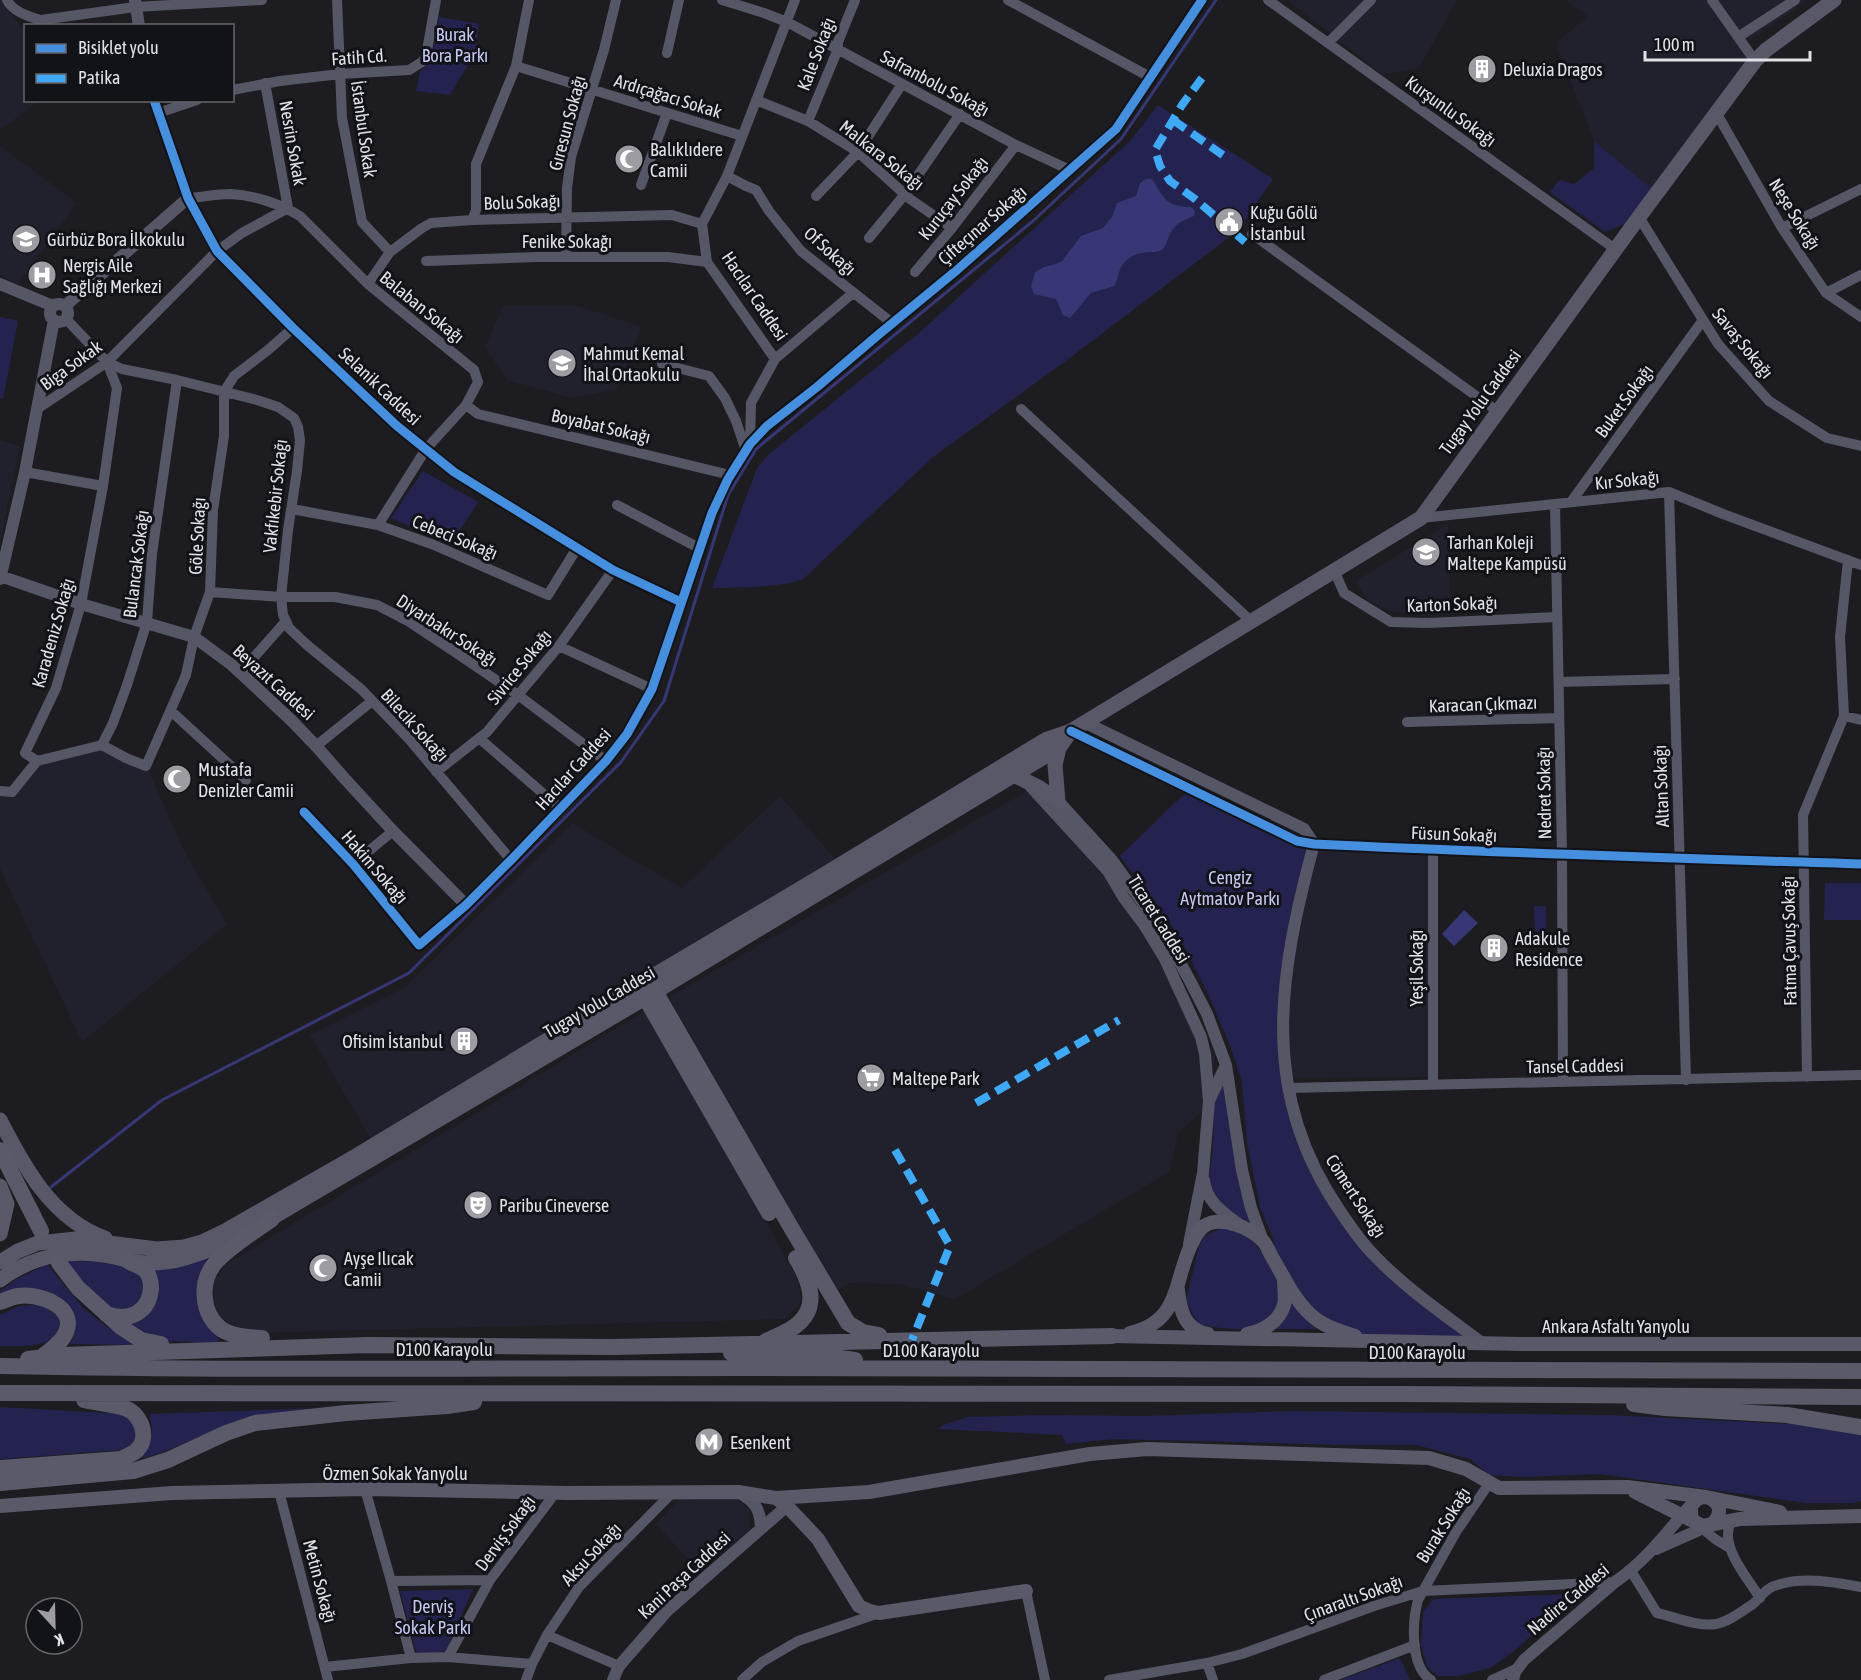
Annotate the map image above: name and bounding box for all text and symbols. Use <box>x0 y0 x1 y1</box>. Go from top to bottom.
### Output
street label: Kale Sokağı <box>793 15 839 93</box>
legend <box>24 24 234 102</box>
park label: Burak Bora Parkı <box>422 24 488 66</box>
scale bar <box>1645 24 1810 62</box>
text: 100 m <box>1654 34 1695 55</box>
text: Bisiklet yolu <box>78 37 159 58</box>
street label: Fatih Cd. <box>331 45 387 69</box>
street label: Safranbolu Sokağı <box>877 46 993 120</box>
building icon: Deluxia Dragos <box>1466 53 1498 85</box>
place label: Deluxia Dragos <box>1503 59 1603 80</box>
text: Patika <box>78 67 120 88</box>
street label: Ardıçağacı Sokak <box>612 70 724 122</box>
street label: Kurşunlu Sokağı <box>1402 71 1500 151</box>
street label: Gıresun Sokağı <box>544 73 590 173</box>
street label: İstanbul Sokak <box>347 79 381 179</box>
street label: Nesrin Sokak <box>275 99 311 187</box>
street label: Malkara Sokağı <box>836 115 928 195</box>
place label: Balıklıdere Camii <box>650 139 723 181</box>
mosque icon: Balıklıdere Camii <box>613 143 645 175</box>
street label: Kuruçay Sokağı <box>914 152 992 244</box>
street label: Neşe Sokağı <box>1765 175 1825 253</box>
street label: Çifteçınar Sokağı <box>934 181 1030 269</box>
street label: Bolu Sokağı <box>483 190 561 214</box>
place label: Kuğu Gölü İstanbul <box>1250 202 1318 244</box>
public building icon: Kuğu Gölü İstanbul <box>1213 206 1245 238</box>
street label: Of Sokağı <box>800 222 860 280</box>
school or university icon: Gürbüz Bora İlkokulu <box>10 223 42 255</box>
place label: Gürbüz Bora İlkokulu <box>47 229 185 250</box>
street label: Fenike Sokağı <box>522 231 612 252</box>
street label: Hacılar Caddesi <box>718 248 792 344</box>
place label: Nergis Aile Sağlığı Merkezi <box>63 255 162 297</box>
hospital icon: Nergis Aile Sağlığı Merkezi <box>26 259 58 291</box>
street label: Balaban Sokağı <box>376 267 468 347</box>
street label: Savaş Sokağı <box>1708 304 1778 382</box>
street label: Biga Sokak <box>36 336 106 394</box>
street label: Selanik Caddesi <box>335 343 425 429</box>
place label: Mahmut Kemal İhal Ortaokulu <box>583 343 684 385</box>
street label: Tugay Yolu Caddesi <box>1435 345 1525 459</box>
school or university icon: Mahmut Kemal İhal Ortaokulu <box>546 347 578 379</box>
street label: Buket Sokağı <box>1591 361 1657 441</box>
street label: Boyabat Sokağı <box>549 404 653 448</box>
street label: Vakfıkebir Sokağı <box>259 438 291 554</box>
street label: Kır Sokağı <box>1594 466 1660 494</box>
street label: Göle Sokağı <box>184 497 210 575</box>
street label: Bulancak Sokağı <box>119 509 153 619</box>
street label: Cebeci Sokağı <box>409 510 501 564</box>
place label: Tarhan Koleji Maltepe Kampüsü <box>1447 532 1567 574</box>
school or university icon: Tarhan Koleji Maltepe Kampüsü <box>1410 536 1442 568</box>
street label: Karadeniz Sokağı <box>27 576 79 690</box>
street label: Diyarbakır Sokağı <box>393 590 501 670</box>
street label: Karton Sokağı <box>1406 592 1498 616</box>
street label: Sivrice Sokağı <box>483 625 555 709</box>
street label: Beyazıt Caddesi <box>229 640 319 724</box>
street label: Bilecik Sokağı <box>377 684 453 766</box>
street label: Karacan Çıkmazı <box>1428 692 1538 716</box>
street label: Hacılar Caddesi <box>531 724 615 814</box>
street label: Altan Sokağı <box>1649 744 1673 828</box>
street label: Nedret Sokağı <box>1533 747 1555 839</box>
place label: Mustafa Denizler Camii <box>198 759 294 801</box>
mosque icon: Mustafa Denizler Camii <box>161 763 193 795</box>
street label: Füsun Sokağı <box>1411 822 1497 846</box>
street label: Hakim Sokağı <box>338 826 412 908</box>
park label: Cengiz Aytmatov Parkı <box>1180 867 1280 909</box>
street label: Ticaret Caddesi <box>1124 871 1194 967</box>
street label: Fatma Çavuş Sokağı <box>1777 876 1801 1006</box>
place label: Adakule Residence <box>1515 928 1583 970</box>
street label: Yeşil Sokağı <box>1406 929 1427 1007</box>
building icon: Adakule Residence <box>1478 932 1510 964</box>
street label: Tugay Yolu Caddesi <box>540 962 658 1042</box>
building icon: Ofisim İstanbul <box>448 1025 480 1057</box>
place label: Ofisim İstanbul <box>342 1031 443 1052</box>
street label: Tansel Caddesi <box>1526 1055 1624 1077</box>
supermarket icon: Maltepe Park <box>855 1062 887 1094</box>
place label: Maltepe Park <box>892 1068 980 1089</box>
street label: Cömert Sokağı <box>1321 1151 1391 1241</box>
theatre icon: Paribu Cineverse <box>462 1189 494 1221</box>
place label: Paribu Cineverse <box>499 1195 609 1216</box>
place label: Ayşe Ilıcak Camii <box>344 1248 414 1290</box>
mosque icon: Ayşe Ilıcak Camii <box>307 1252 339 1284</box>
street label: Ankara Asfaltı Yanyolu <box>1542 1316 1690 1337</box>
street label: D100 Karayolu <box>395 1339 493 1360</box>
street label: D100 Karayolu <box>882 1340 980 1361</box>
street label: D100 Karayolu <box>1368 1342 1466 1363</box>
metro station icon: Esenkent <box>693 1426 725 1458</box>
place label: Esenkent <box>730 1432 791 1453</box>
street label: Özmen Sokak Yanyolu <box>322 1463 468 1484</box>
street label: Burak Sokağı <box>1412 1483 1474 1567</box>
street label: Derviş Sokağı <box>471 1491 539 1575</box>
street label: Aksu Sokağı <box>557 1518 625 1590</box>
street label: Kani Paşa Caddesi <box>634 1527 734 1623</box>
street label: Metin Sokağı <box>299 1537 341 1625</box>
street label: Nadire Caddesi <box>1523 1559 1613 1639</box>
street label: Çınaraltı Sokağı <box>1301 1570 1405 1626</box>
north arrow <box>24 1596 84 1656</box>
park label: Derviş Sokak Parkı <box>395 1596 471 1638</box>
text: K <box>52 1630 67 1650</box>

